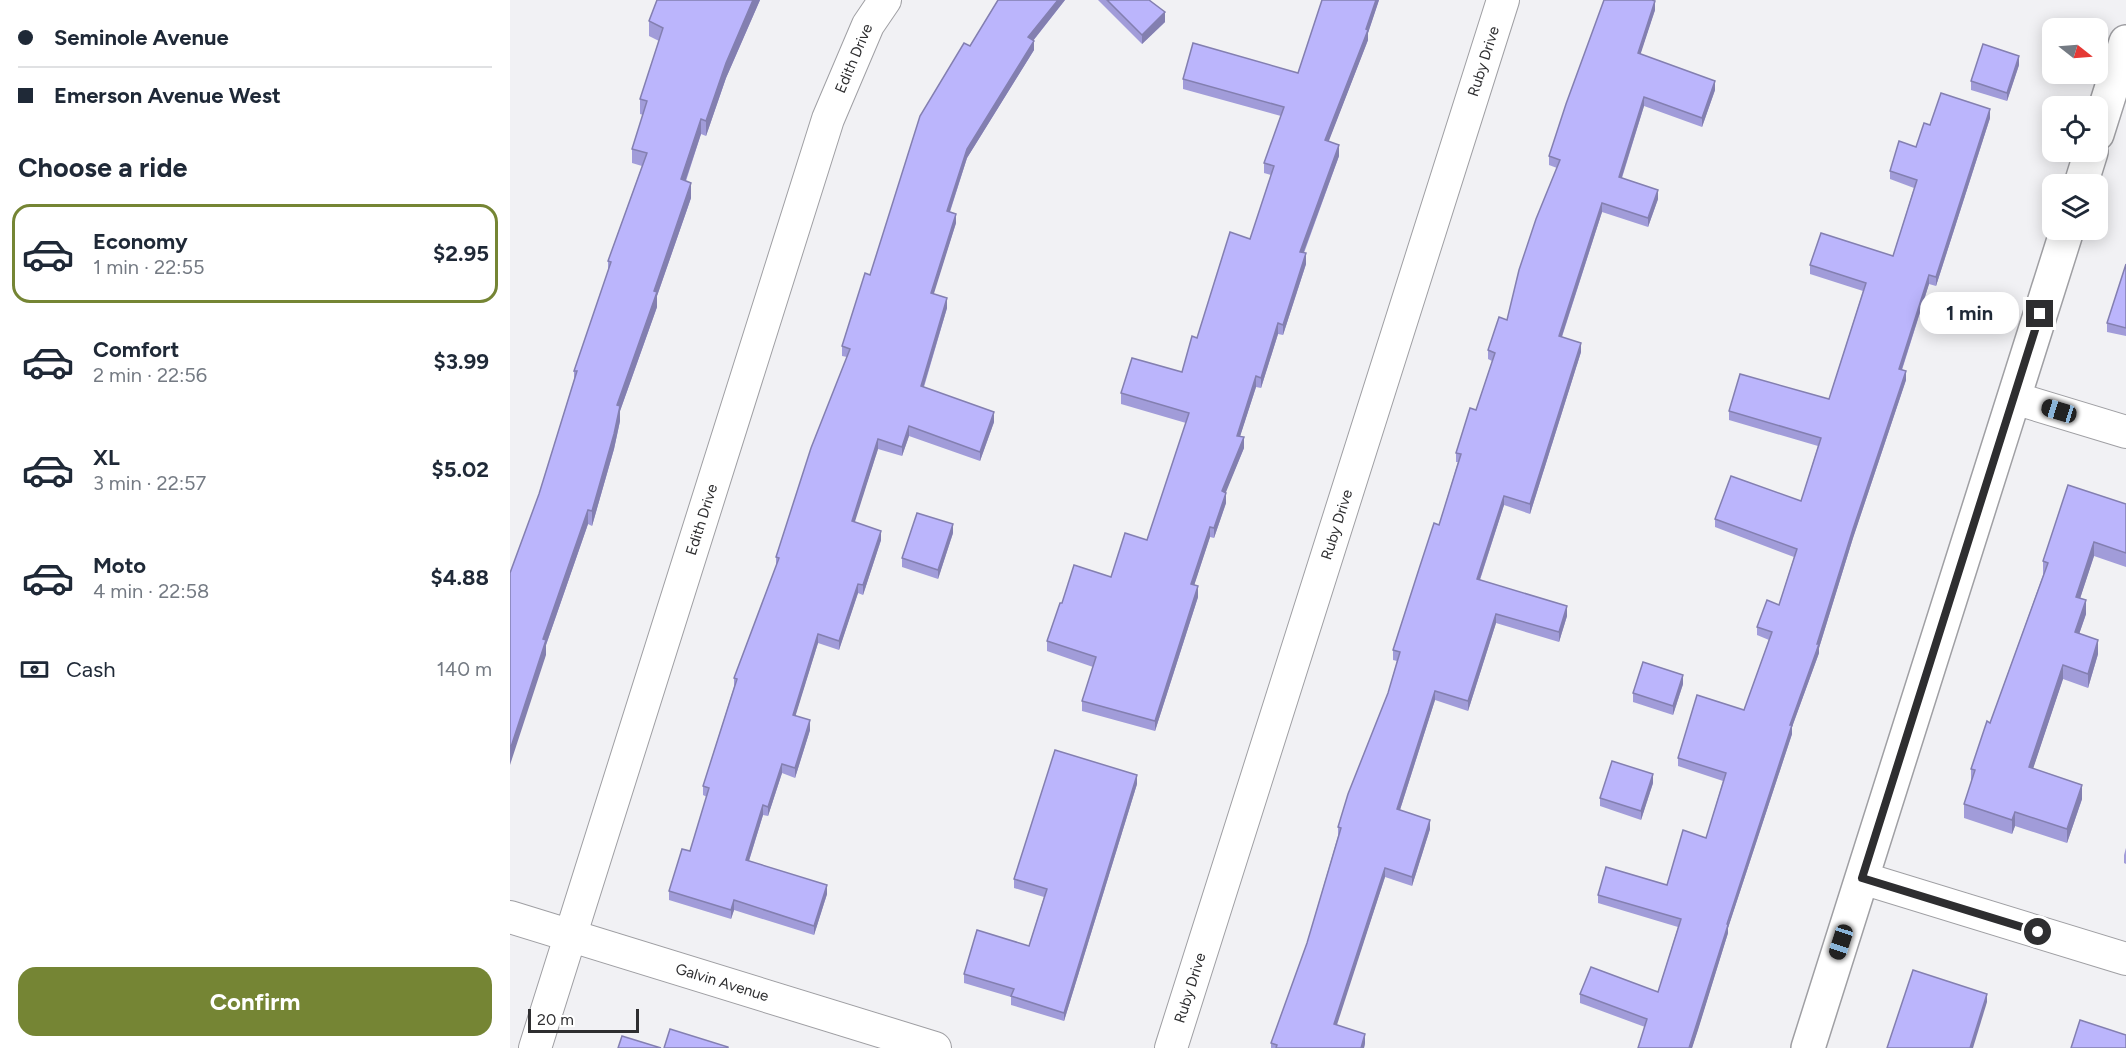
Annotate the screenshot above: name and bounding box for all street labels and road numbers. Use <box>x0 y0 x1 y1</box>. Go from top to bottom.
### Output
street label: Edith Drive <box>831 21 877 96</box>
street label: Ruby Drive <box>1464 24 1503 99</box>
street label: Edith Drive <box>682 482 721 557</box>
street label: Ruby Drive <box>1317 487 1356 562</box>
street label: Ruby Drive <box>1170 951 1210 1025</box>
street label: Galvin Avenue <box>673 960 771 1005</box>

